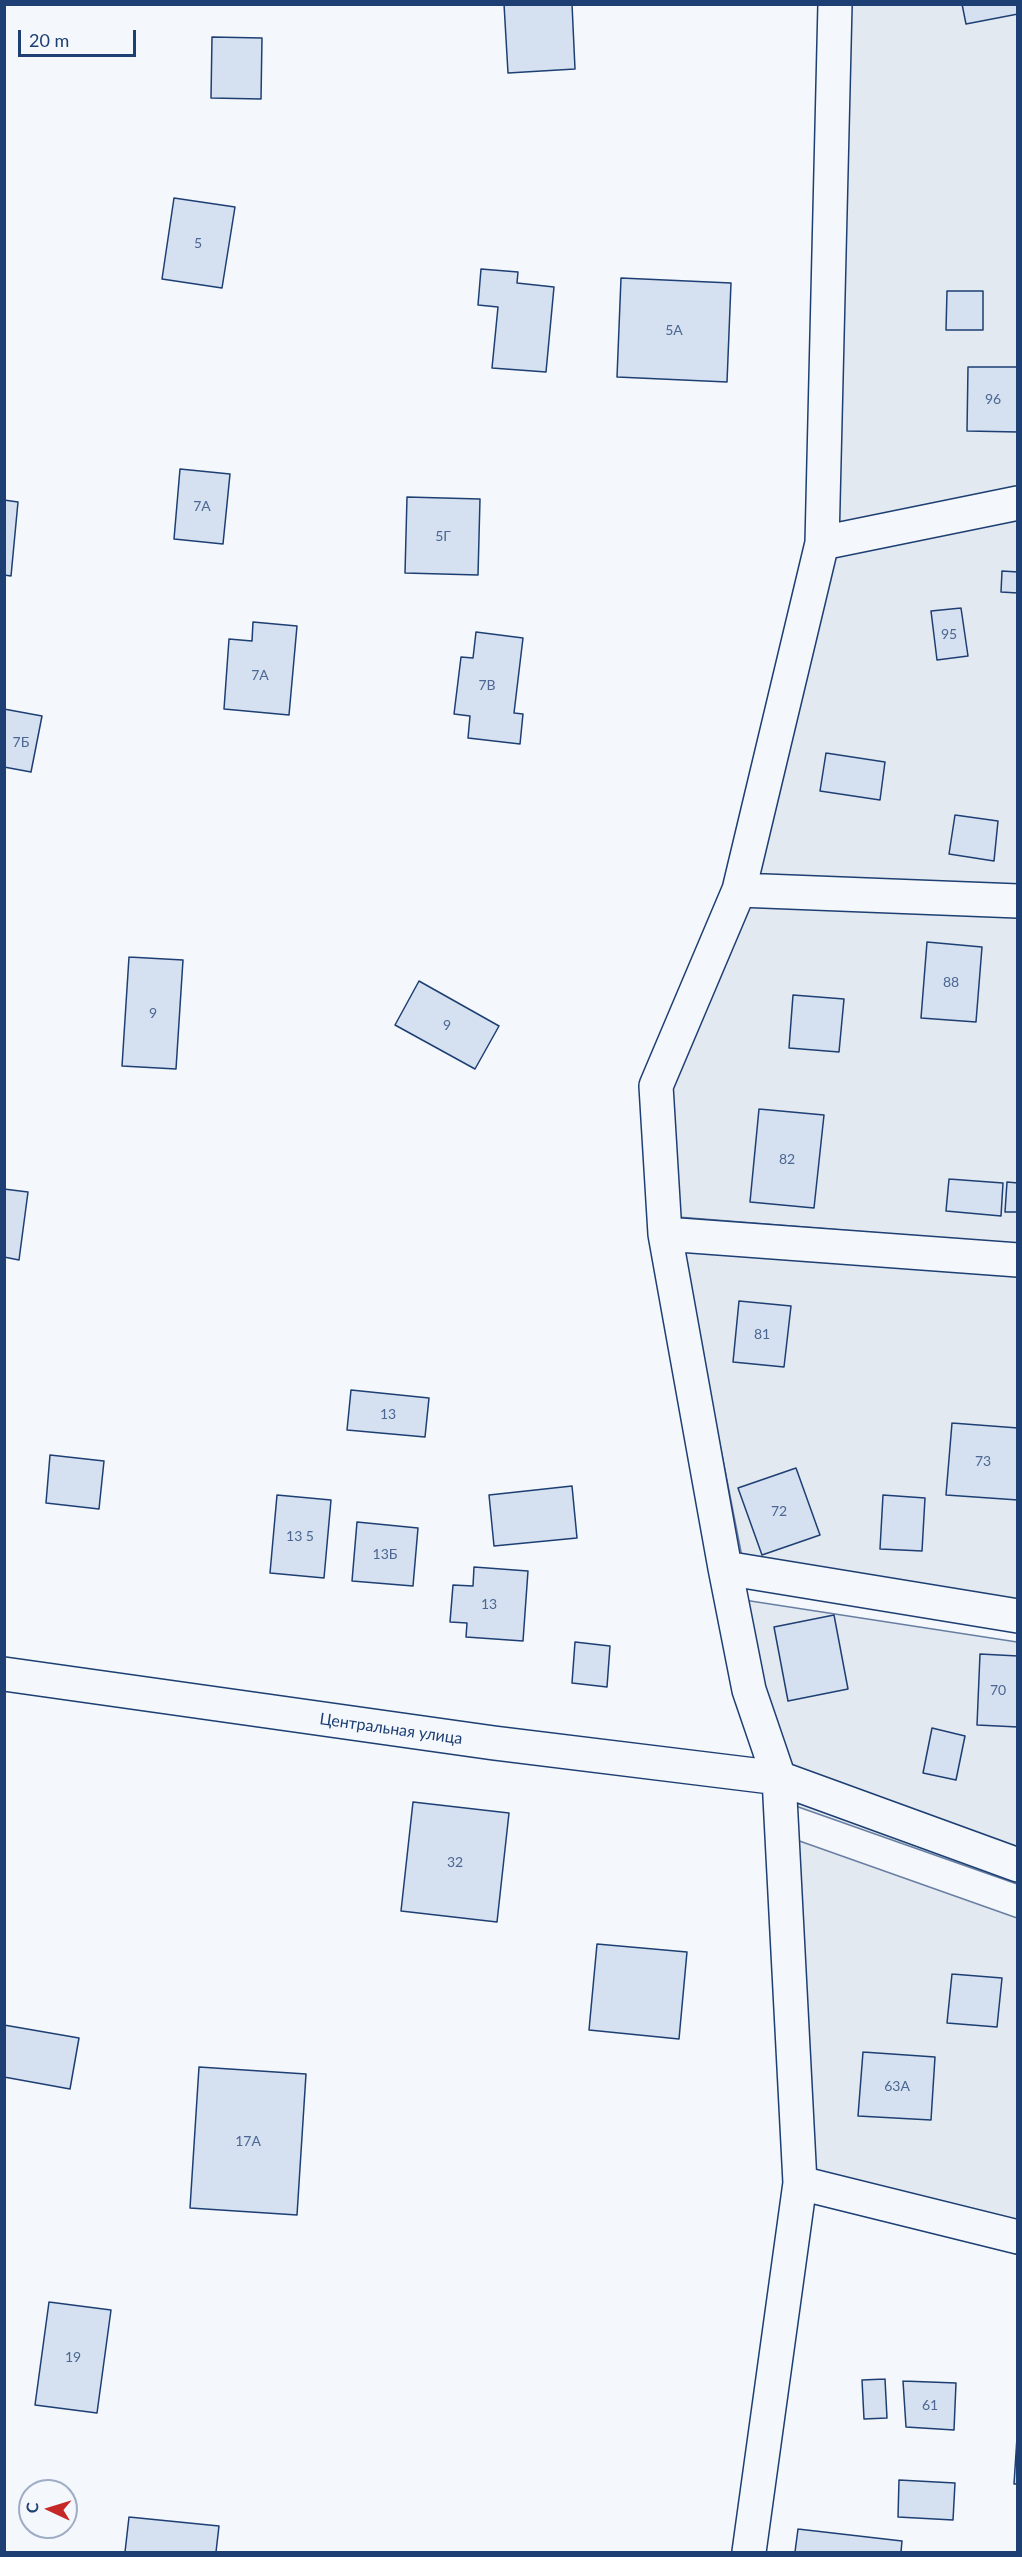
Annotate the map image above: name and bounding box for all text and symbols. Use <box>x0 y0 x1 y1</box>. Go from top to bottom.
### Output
scale bar <box>21 18 140 56</box>
text: 20 m <box>29 29 69 51</box>
house number: 5 <box>194 235 202 251</box>
house number: 5А <box>665 322 683 338</box>
house number: 96 <box>985 391 1001 407</box>
house number: 7А <box>193 498 211 514</box>
house number: 5Г <box>435 528 451 544</box>
house number: 95 <box>941 626 957 642</box>
house number: 7А <box>251 667 269 683</box>
house number: 7В <box>478 677 496 693</box>
house number: 7Б <box>13 734 29 750</box>
house number: 88 <box>943 974 959 990</box>
house number: 9 <box>149 1005 157 1021</box>
house number: 9 <box>443 1017 451 1033</box>
house number: 82 <box>779 1151 795 1167</box>
house number: 81 <box>754 1326 770 1342</box>
house number: 13 <box>380 1406 396 1422</box>
house number: 73 <box>975 1453 991 1469</box>
house number: 72 <box>771 1503 787 1519</box>
house number: 13 5 <box>286 1528 314 1544</box>
house number: 13Б <box>373 1546 397 1562</box>
house number: 13 <box>481 1596 497 1612</box>
house number: 70 <box>990 1682 1006 1698</box>
street label: Центральная улица <box>318 1709 464 1749</box>
house number: 32 <box>447 1854 463 1870</box>
house number: 63А <box>884 2078 910 2094</box>
house number: 17А <box>235 2133 261 2149</box>
house number: 19 <box>65 2349 81 2365</box>
house number: 61 <box>922 2397 938 2413</box>
north arrow <box>18 2479 78 2539</box>
text: С <box>22 2502 41 2514</box>

